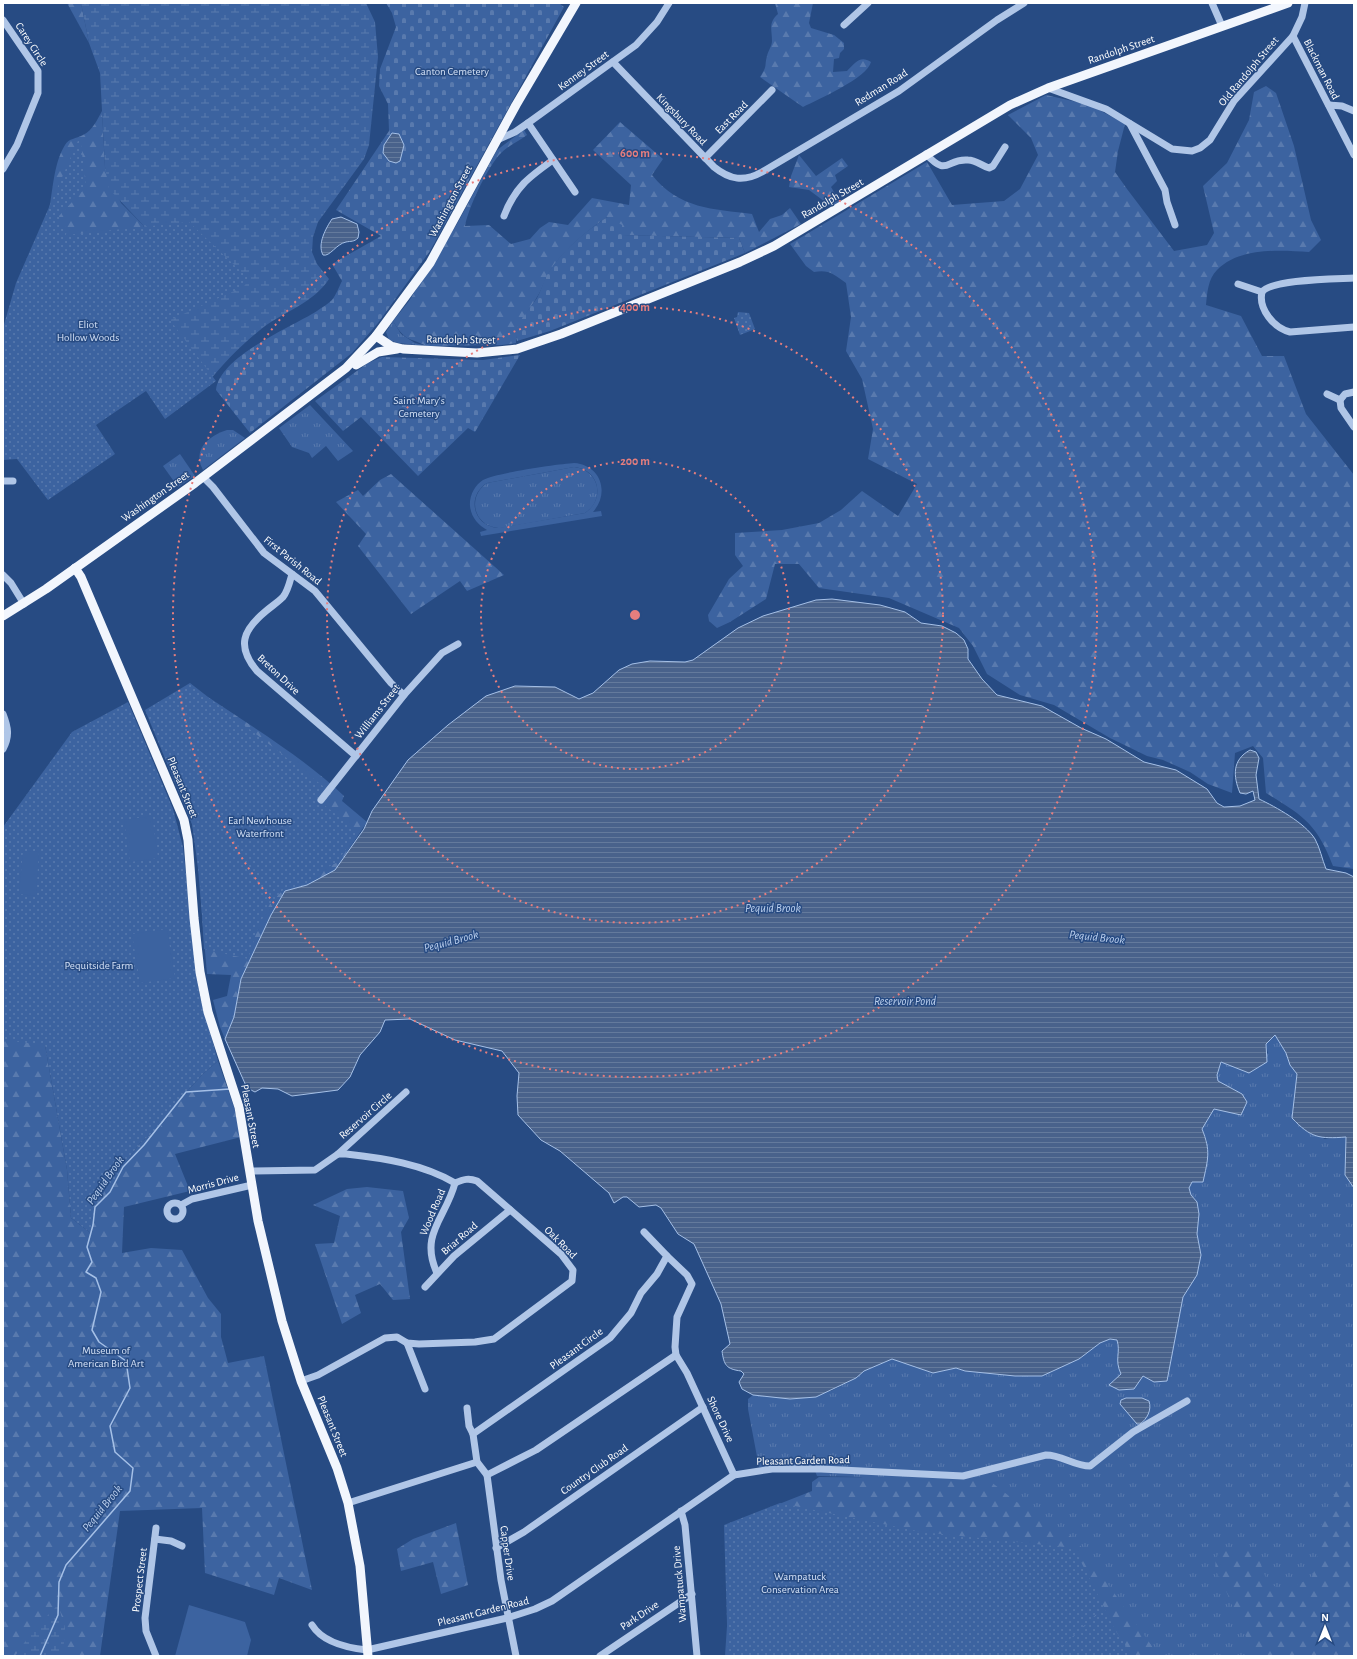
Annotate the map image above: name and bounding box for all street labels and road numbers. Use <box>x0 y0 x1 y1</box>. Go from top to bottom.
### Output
street label: Carey Circle <box>13 20 50 68</box>
street label: Randolph Street <box>1087 33 1156 66</box>
street label: Old Randolph Street <box>1216 34 1281 108</box>
street label: Blackman Road <box>1302 37 1342 101</box>
street label: Kenney Street <box>556 48 611 92</box>
street label: Redman Road <box>853 67 910 108</box>
street label: Kingsbury Road <box>654 91 709 147</box>
street label: East Road <box>713 99 750 136</box>
street label: Washington Street <box>427 163 474 239</box>
street label: Randolph Street <box>799 176 865 221</box>
street label: Randolph Street <box>426 333 496 346</box>
street label: Washington Street <box>119 469 192 524</box>
street label: First Parish Road <box>262 534 324 587</box>
street label: Breton Drive <box>255 652 302 697</box>
street label: Williams Street <box>353 681 402 741</box>
street label: Pleasant Street <box>165 755 200 820</box>
street label: Pleasant Street <box>239 1083 262 1149</box>
street label: Reservoir Circle <box>337 1090 394 1141</box>
street label: Morris Drive <box>186 1171 240 1196</box>
street label: Wood Road <box>418 1187 447 1237</box>
street label: Briar Road <box>439 1220 480 1257</box>
street label: Oak Road <box>542 1224 579 1261</box>
street label: Pleasant Circle <box>548 1326 605 1371</box>
street label: Pleasant Street <box>315 1394 350 1459</box>
street label: Shore Drive <box>705 1394 736 1444</box>
street label: Country Club Road <box>559 1442 630 1497</box>
street label: Pleasant Garden Road <box>756 1454 850 1467</box>
street label: Capper Drive <box>498 1525 517 1581</box>
street label: Wampatuck Drive <box>671 1545 688 1623</box>
street label: Prospect Street <box>130 1547 149 1613</box>
street label: Pleasant Garden Road <box>436 1595 530 1628</box>
street label: Park Drive <box>618 1599 660 1632</box>

